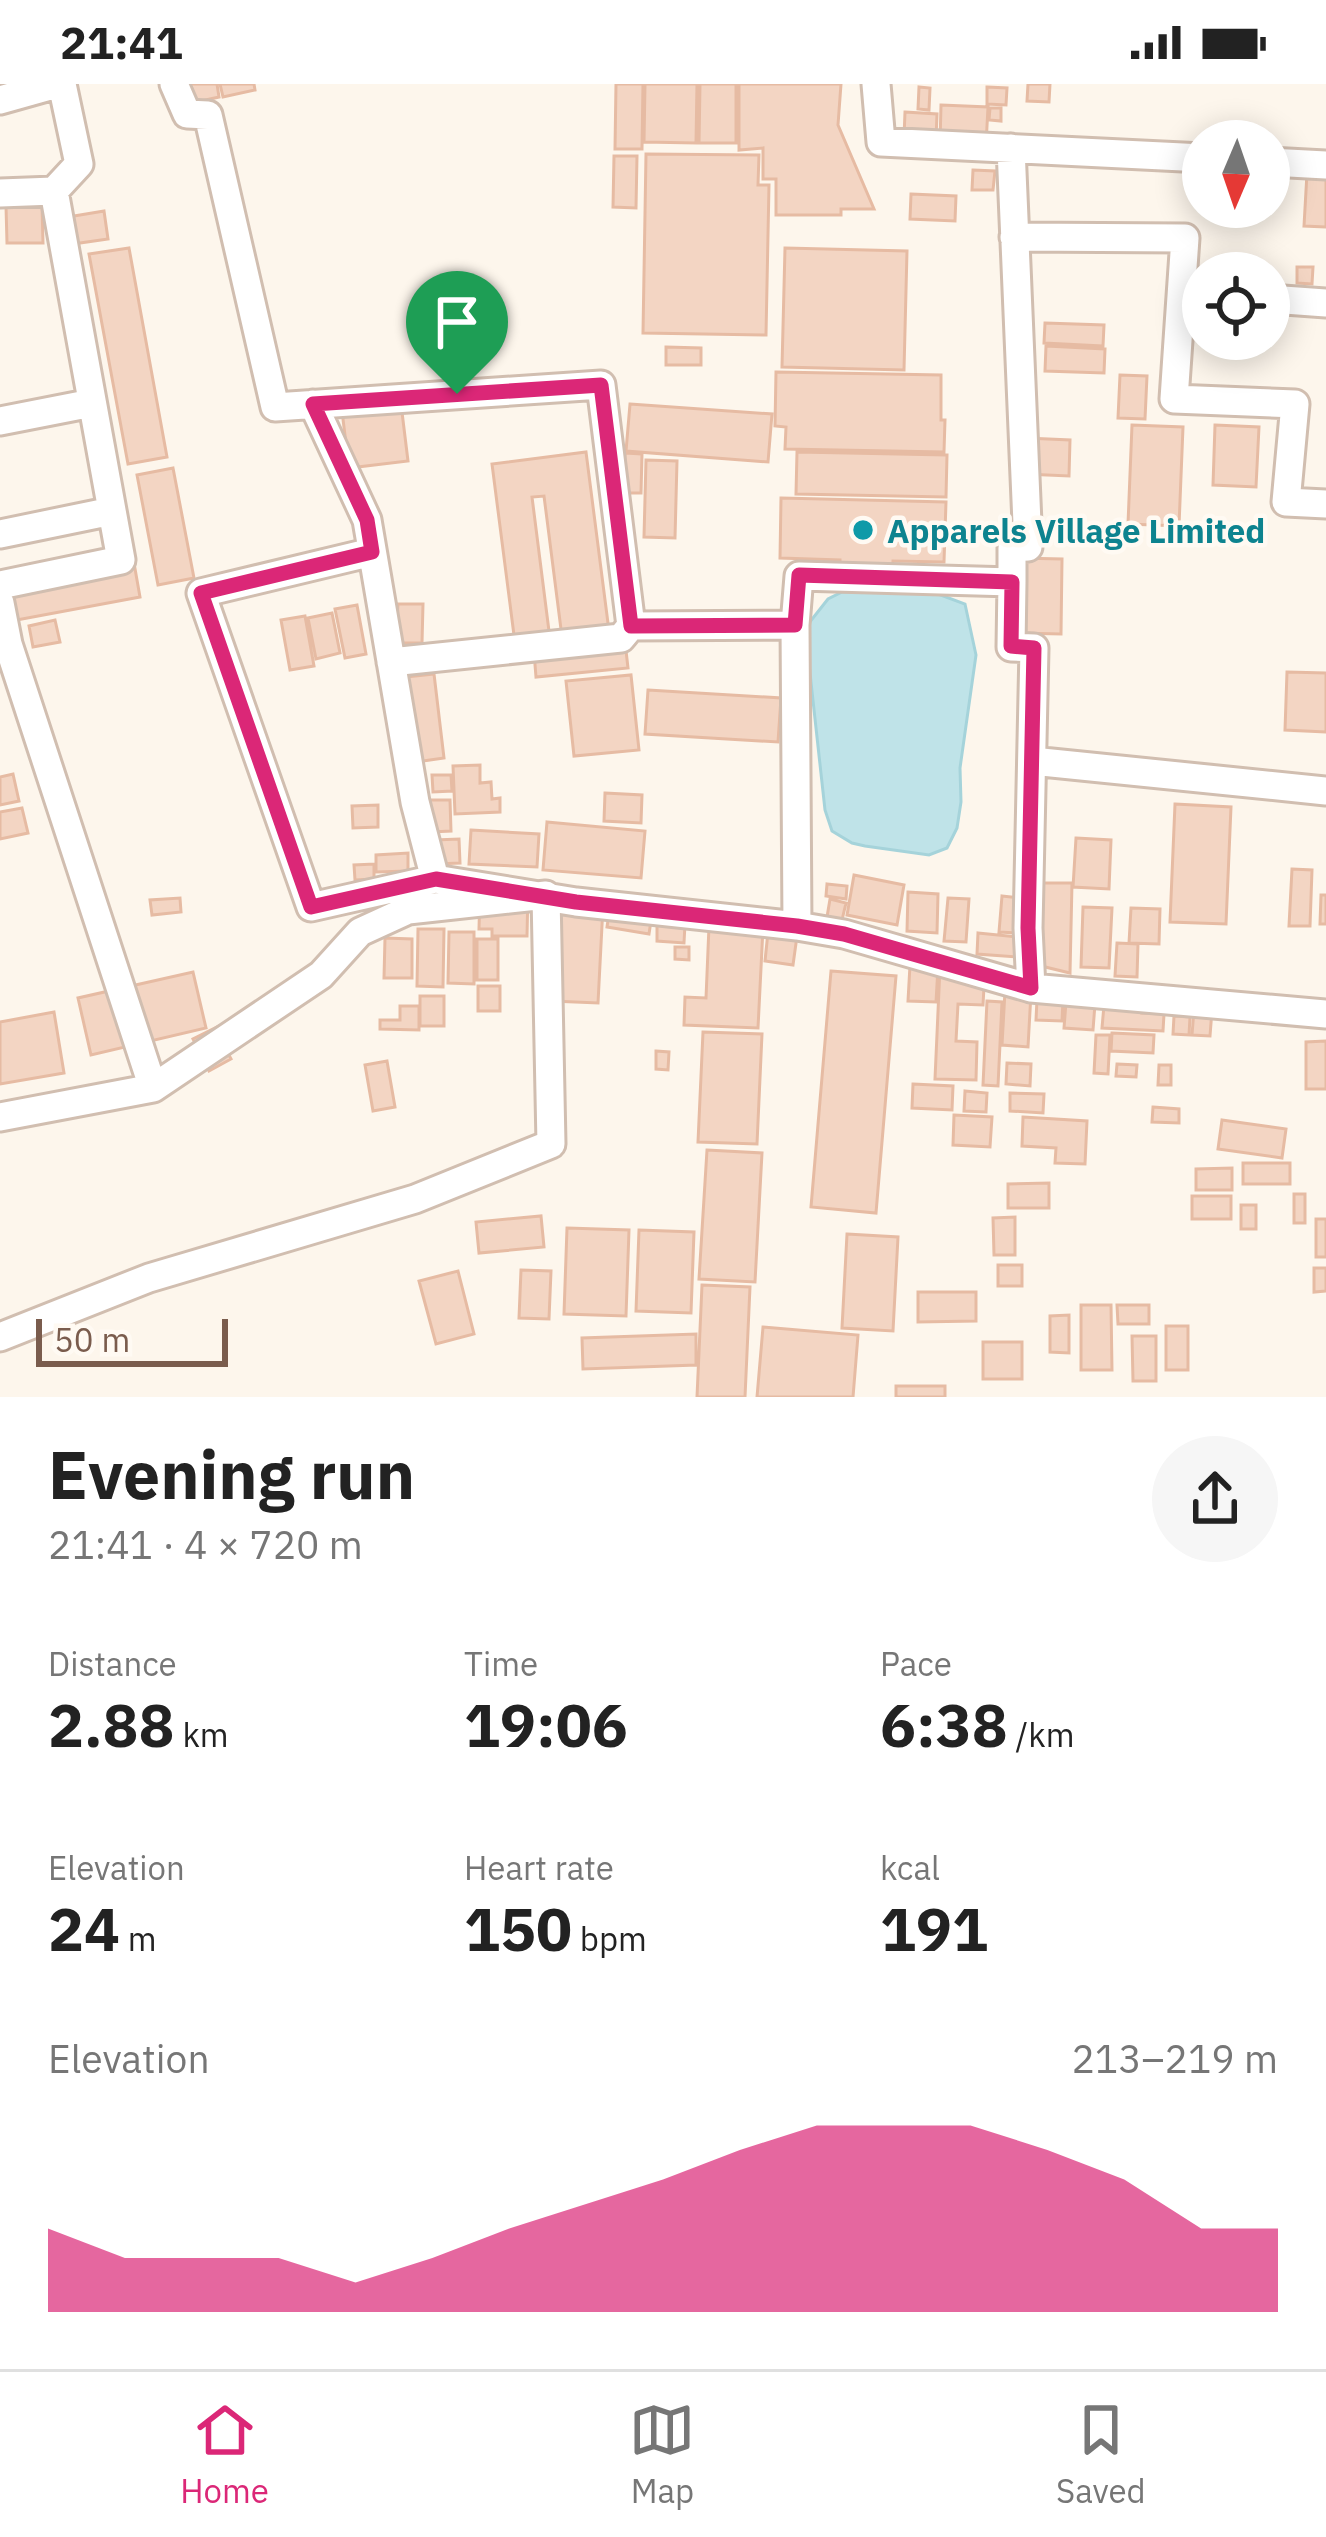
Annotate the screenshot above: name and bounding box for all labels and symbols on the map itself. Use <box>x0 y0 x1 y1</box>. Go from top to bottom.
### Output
north arrow <box>1182 120 1290 228</box>
pin <box>406 271 508 394</box>
place label: Apparels Village Limited <box>887 509 1265 552</box>
marker: Apparels Village Limited <box>850 517 876 543</box>
scale bar <box>36 1313 228 1366</box>

